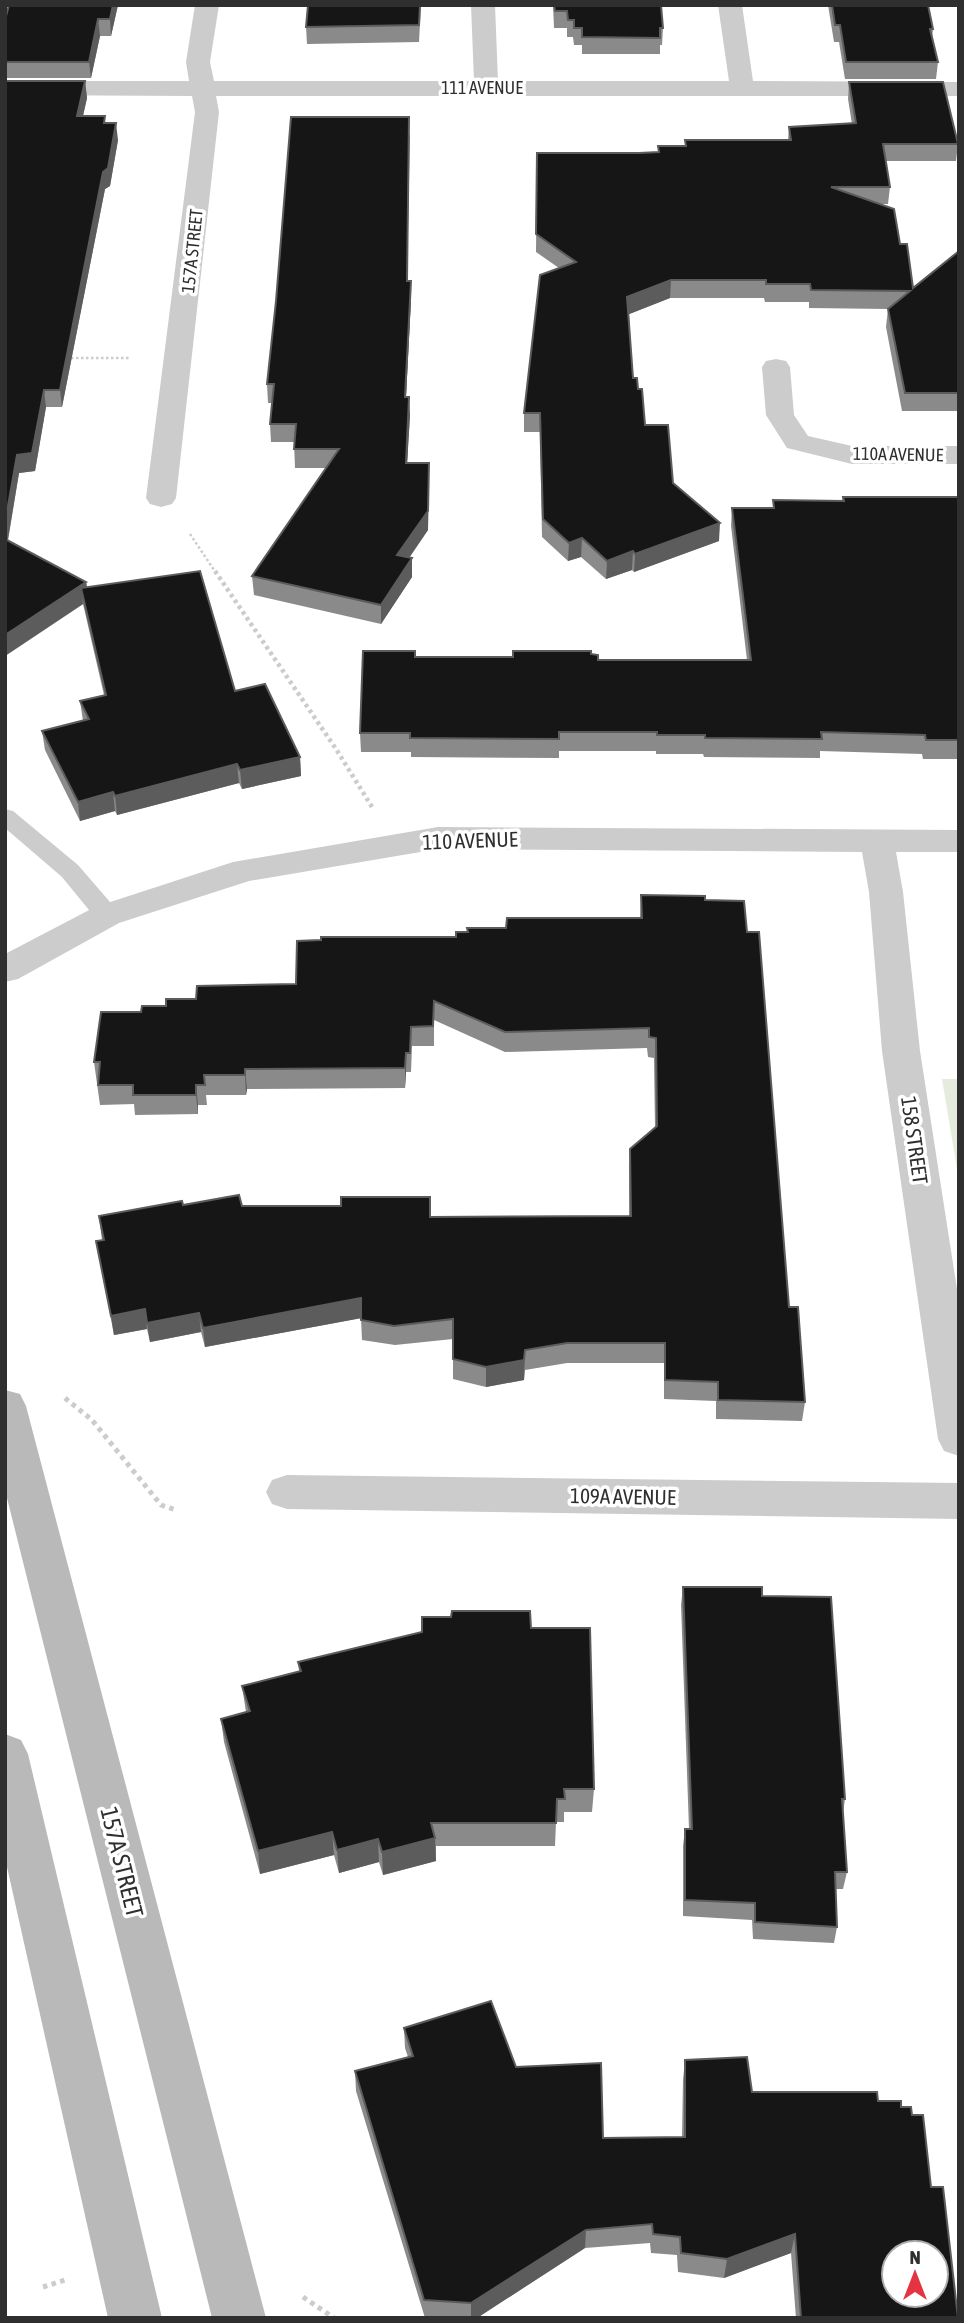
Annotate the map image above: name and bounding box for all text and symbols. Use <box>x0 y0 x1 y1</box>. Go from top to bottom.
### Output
street label: 111 AVENUE <box>441 77 523 98</box>
street label: 157A STREET <box>177 208 207 294</box>
street label: 110A AVENUE <box>853 443 944 465</box>
street label: 110 AVENUE <box>422 826 518 854</box>
street label: 158 STREET <box>897 1095 933 1185</box>
street label: 109A AVENUE <box>570 1483 676 1509</box>
street label: 157A STREET <box>95 1804 149 1920</box>
north arrow <box>880 2239 950 2309</box>
text: N <box>909 2246 921 2268</box>

